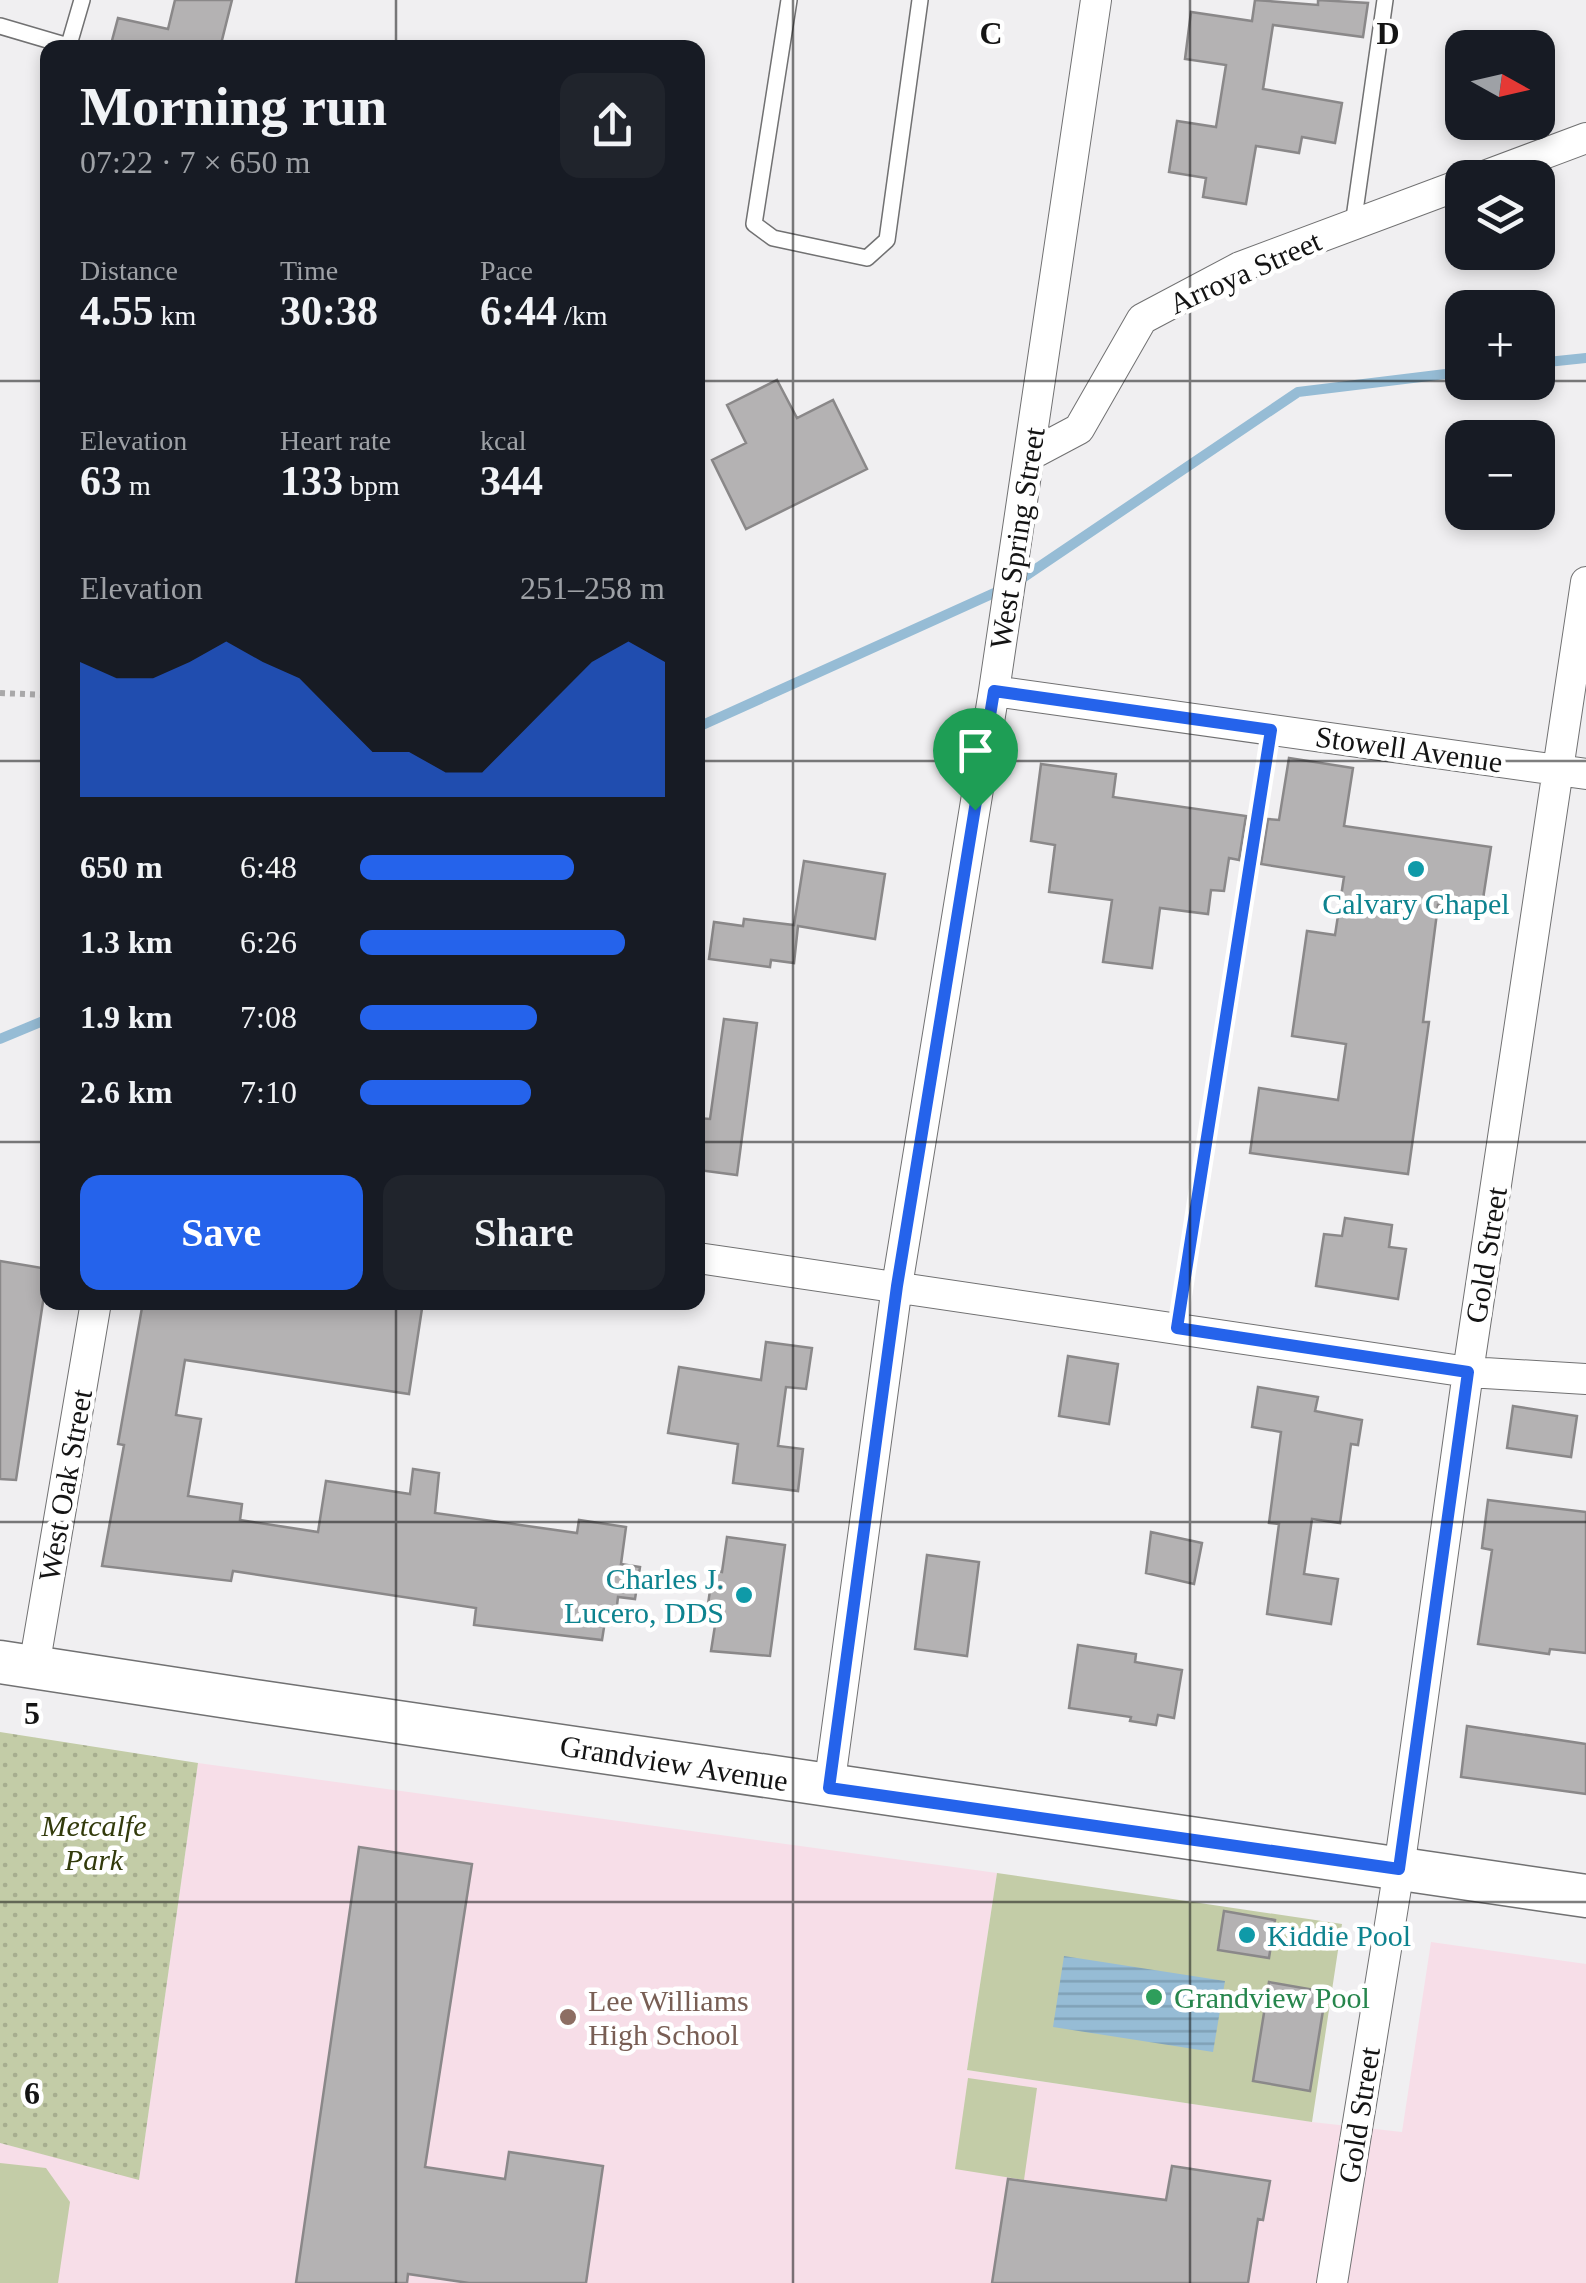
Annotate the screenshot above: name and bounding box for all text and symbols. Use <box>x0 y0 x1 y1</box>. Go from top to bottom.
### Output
text: C <box>979 15 1003 51</box>
text: D <box>1376 15 1400 51</box>
north arrow <box>1445 30 1555 140</box>
map controls <box>1445 30 1555 530</box>
button: share <box>560 73 665 178</box>
text: Morning run <box>80 76 387 137</box>
text: 07:22 · 7 × 650 m <box>80 144 310 180</box>
button: layers <box>1445 160 1555 270</box>
street label: Arroya Street <box>1164 224 1327 320</box>
text: Distance <box>80 255 178 286</box>
text: Time <box>280 255 338 286</box>
text: Pace <box>480 255 533 286</box>
text: 4.55 <box>80 288 154 334</box>
text: 30:38 <box>280 288 378 334</box>
text: 6:44 <box>480 288 557 334</box>
button: + <box>1445 290 1555 400</box>
text: km <box>154 300 196 331</box>
text: /km <box>557 300 608 331</box>
button: − <box>1445 420 1555 530</box>
street label: West Spring Street <box>983 424 1051 651</box>
text: Elevation <box>80 425 187 456</box>
text: Heart rate <box>280 425 391 456</box>
text: kcal <box>480 425 527 456</box>
text: 63 <box>80 458 122 504</box>
text: 133 <box>280 458 343 504</box>
text: 344 <box>480 458 543 504</box>
text: m <box>122 470 151 501</box>
text: bpm <box>343 470 400 501</box>
text: Elevation <box>80 570 203 606</box>
text: 251–258 m <box>520 570 665 606</box>
pin <box>933 708 1018 811</box>
street label: Stowell Avenue <box>1313 720 1505 778</box>
icon: arrive <box>948 723 1003 778</box>
text: 650 m <box>80 849 163 885</box>
text: 6:48 <box>240 849 297 885</box>
marker: Calvary Chapel <box>1405 858 1427 880</box>
place label: Calvary Chapel <box>1322 887 1510 920</box>
text: 1.3 km <box>80 924 172 960</box>
text: 6:26 <box>240 924 297 960</box>
text: 1.9 km <box>80 999 172 1035</box>
text: 7:08 <box>240 999 297 1035</box>
text: 2.6 km <box>80 1074 172 1110</box>
text: 7:10 <box>240 1074 297 1110</box>
button: Save <box>80 1175 363 1290</box>
button: Share <box>383 1175 665 1290</box>
street label: Gold Street <box>1459 1184 1513 1325</box>
street label: West Oak Street <box>32 1386 98 1583</box>
place label: Charles J. Lucero, DDS <box>564 1562 724 1629</box>
marker: Charles J. Lucero, DDS <box>733 1584 755 1606</box>
text: 5 <box>24 1695 40 1731</box>
street label: Grandview Avenue <box>558 1729 790 1797</box>
park label: Metcalfe Park <box>41 1809 146 1876</box>
place label: Kiddie Pool <box>1267 1919 1411 1952</box>
marker: Kiddie Pool <box>1236 1924 1258 1946</box>
place label: Grandview Pool <box>1174 1981 1370 2014</box>
place label: Lee Williams High School <box>588 1984 749 2051</box>
marker: Grandview Pool <box>1143 1986 1165 2008</box>
marker: Lee Williams High School <box>557 2006 579 2028</box>
street label: Gold Street <box>1332 2044 1386 2185</box>
text: 6 <box>24 2075 40 2111</box>

